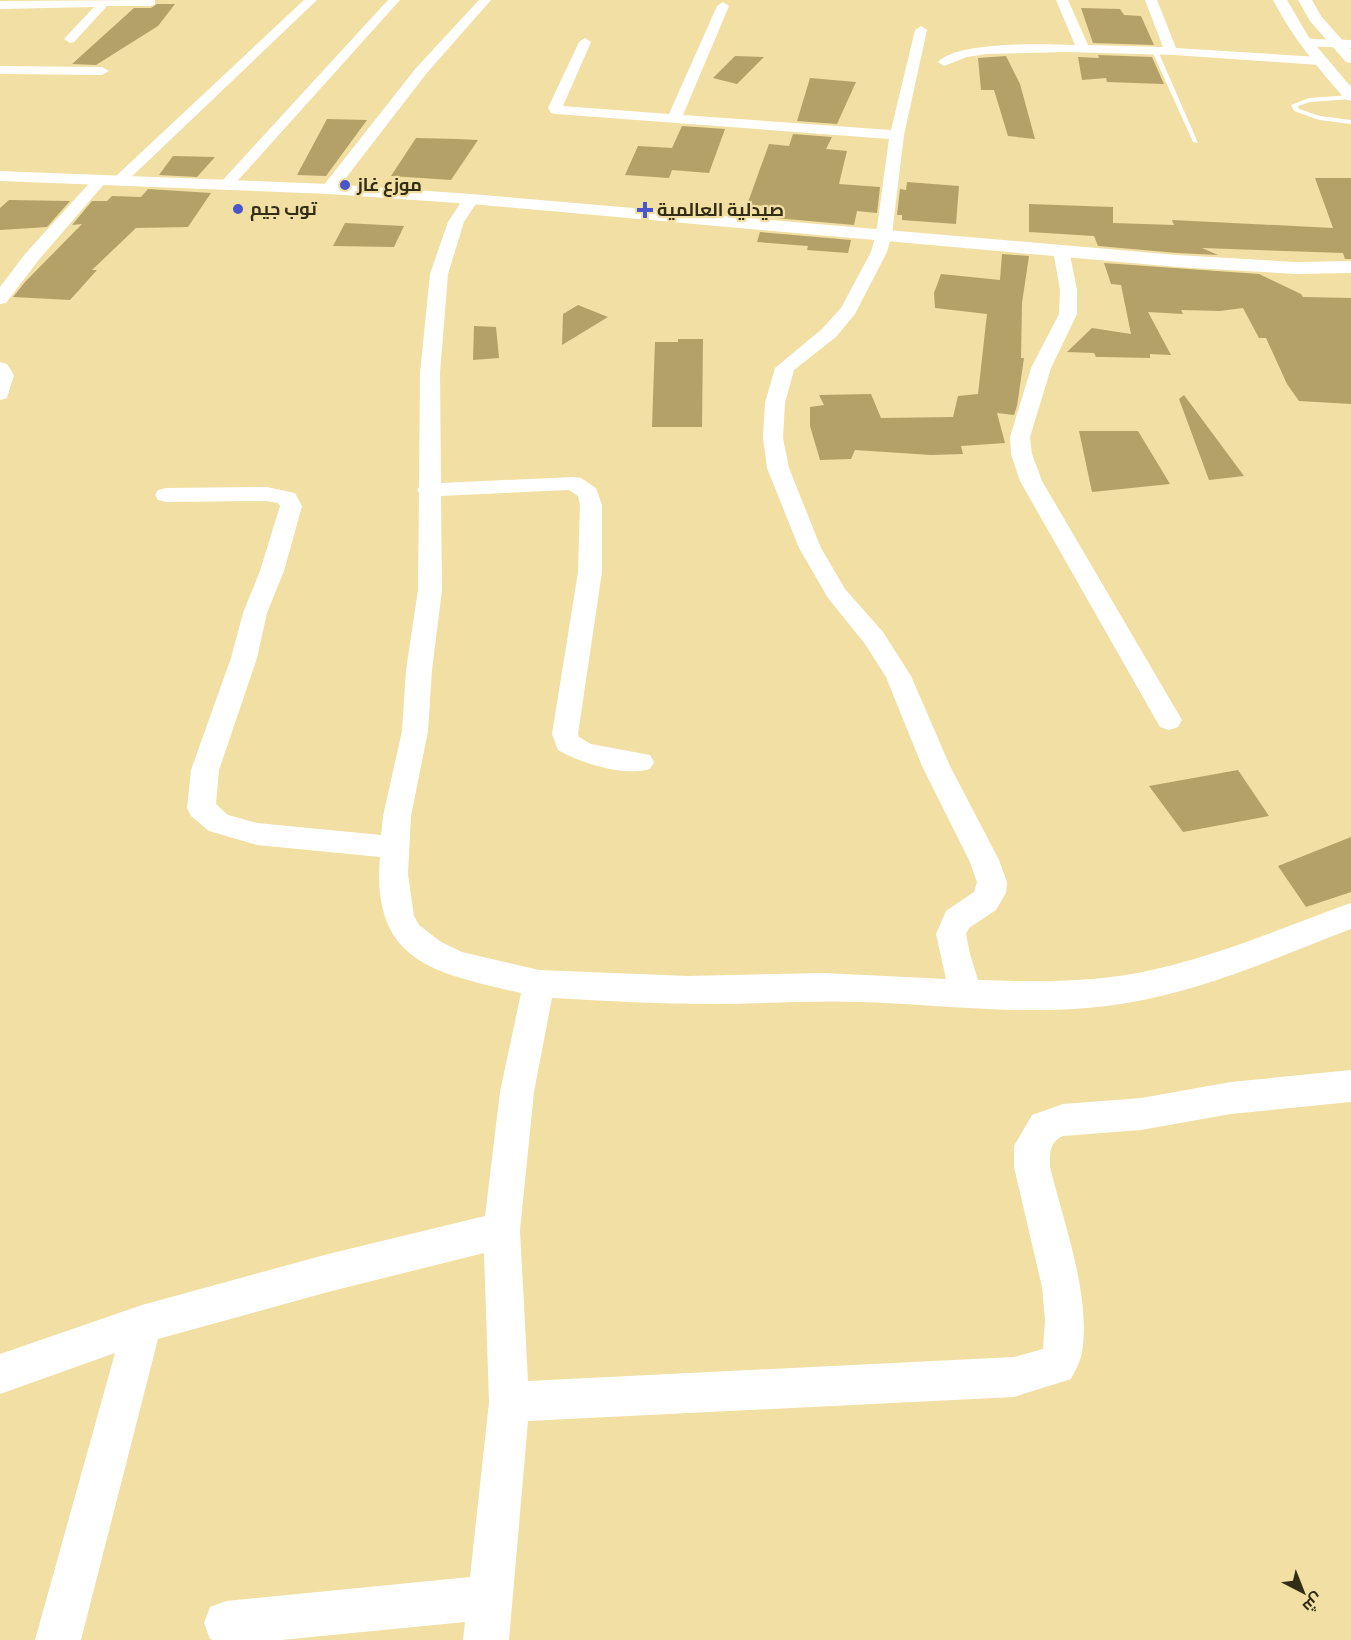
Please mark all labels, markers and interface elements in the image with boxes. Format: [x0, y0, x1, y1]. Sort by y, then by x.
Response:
place label: موزع غاز [356, 173, 422, 198]
marker: موزع غاز [338, 178, 352, 192]
place label: توب جيم [250, 197, 317, 222]
place label: صيدلية العالمية [657, 198, 784, 223]
marker: توب جيم [231, 202, 245, 216]
marker: صيدلية العالمية [638, 203, 652, 217]
north arrow [1273, 1562, 1333, 1622]
text: ش [1297, 1587, 1327, 1617]

